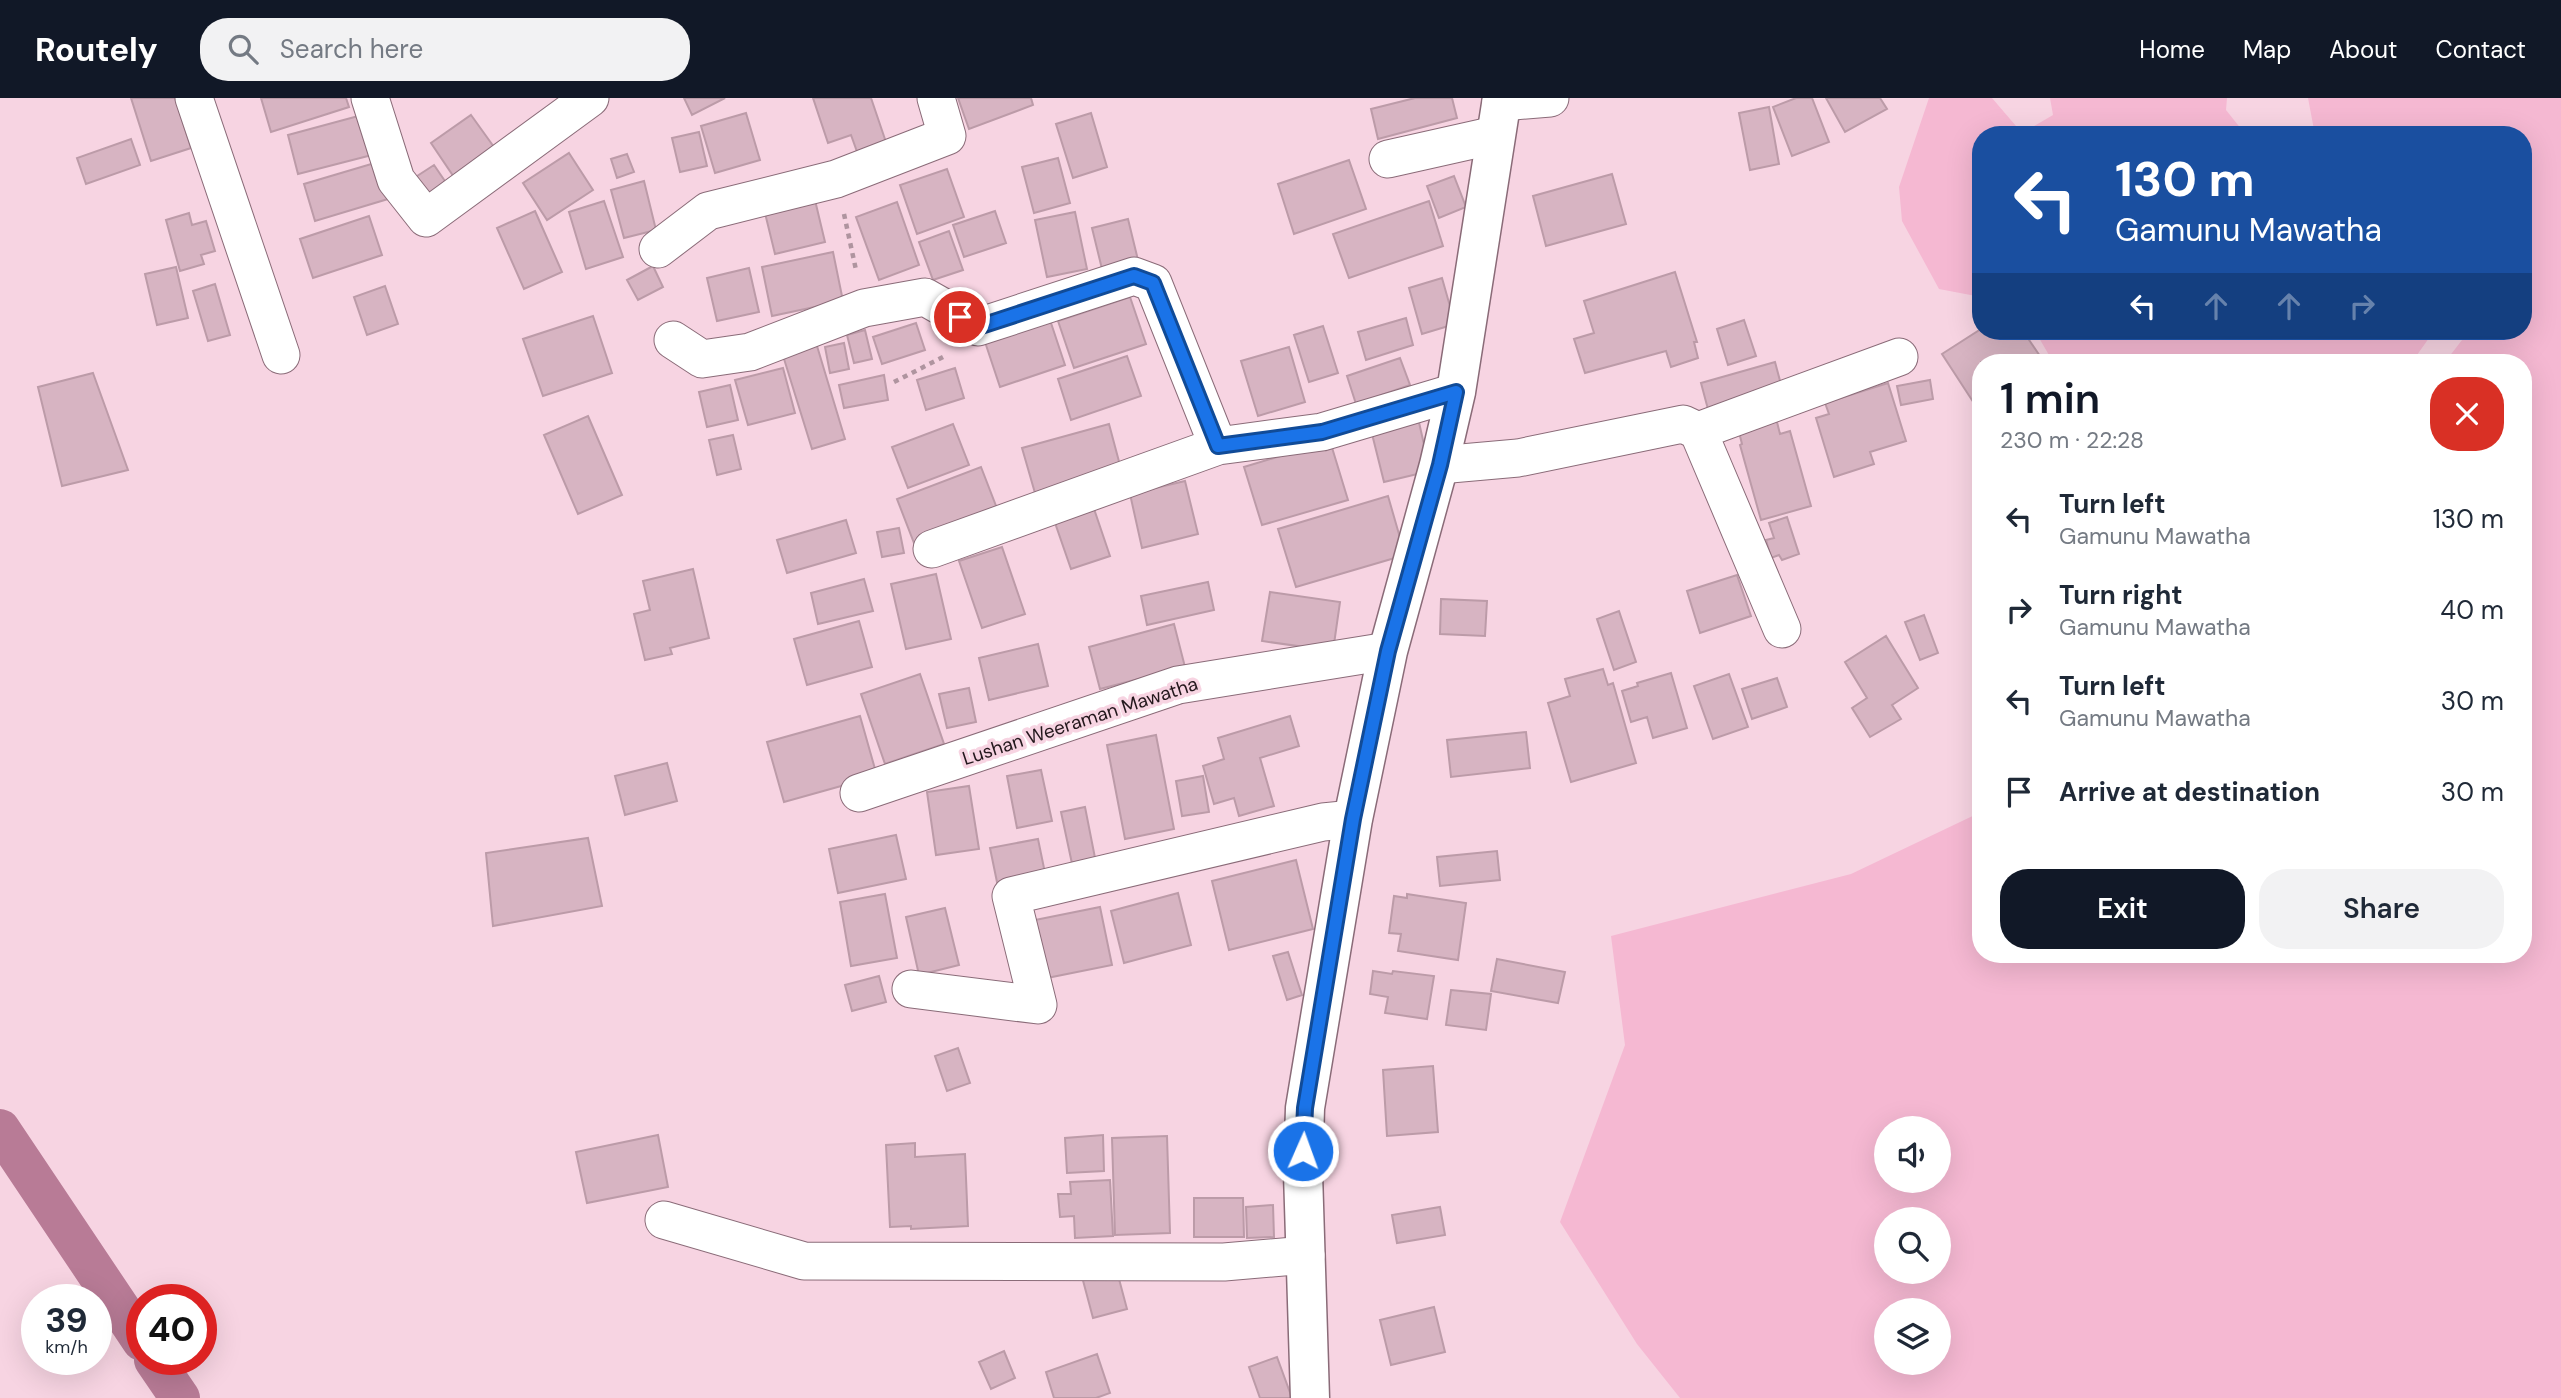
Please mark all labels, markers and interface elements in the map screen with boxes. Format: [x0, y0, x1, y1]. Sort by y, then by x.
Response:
search box [200, 18, 690, 81]
text: Routely [35, 28, 158, 71]
icon: search [224, 30, 262, 68]
text: Search here [280, 32, 423, 66]
text: Home [2139, 34, 2205, 65]
text: Map [2243, 34, 2291, 65]
text: About [2329, 34, 2398, 65]
text: Contact [2436, 34, 2526, 65]
text: 130 m [2115, 147, 2255, 211]
icon: left [2000, 154, 2091, 245]
text: Gamunu Mawatha [2115, 209, 2382, 251]
pin [930, 287, 990, 347]
icon: left [2124, 287, 2162, 325]
icon: ahead [2197, 287, 2235, 325]
icon: ahead [2270, 287, 2308, 325]
icon: right [2343, 287, 2381, 325]
icon: arrive [941, 298, 979, 336]
text: 1 min [2000, 371, 2100, 426]
button: close [2430, 377, 2504, 451]
text: 230 m · 22:28 [2000, 425, 2144, 455]
text: Turn left [2059, 487, 2166, 521]
icon: left [2000, 500, 2038, 538]
text: 130 m [2433, 502, 2504, 536]
text: Gamunu Mawatha [2059, 521, 2251, 551]
text: Turn right [2059, 578, 2183, 612]
icon: right [2000, 591, 2038, 629]
text: 40 m [2440, 593, 2504, 627]
text: Gamunu Mawatha [2059, 612, 2251, 642]
text: Turn left [2059, 669, 2166, 703]
street label: Lushan Weeraman Mawatha [959, 671, 1201, 771]
icon: left [2000, 682, 2038, 720]
text: 30 m [2441, 684, 2504, 718]
text: Gamunu Mawatha [2059, 703, 2251, 733]
icon: arrive [2000, 773, 2038, 811]
text: Arrive at destination [2059, 775, 2320, 809]
text: 30 m [2441, 775, 2504, 809]
button: Exit [2000, 869, 2245, 949]
button: Share [2259, 869, 2504, 949]
position arrow [1266, 1114, 1340, 1188]
map controls [1874, 1116, 1951, 1375]
button: sound [1874, 1116, 1951, 1193]
button: search [1874, 1207, 1951, 1284]
speed limit sign: 40 [126, 1284, 217, 1375]
text: 39 [45, 1297, 88, 1343]
button: layers [1874, 1298, 1951, 1375]
text: km/h [45, 1335, 88, 1359]

